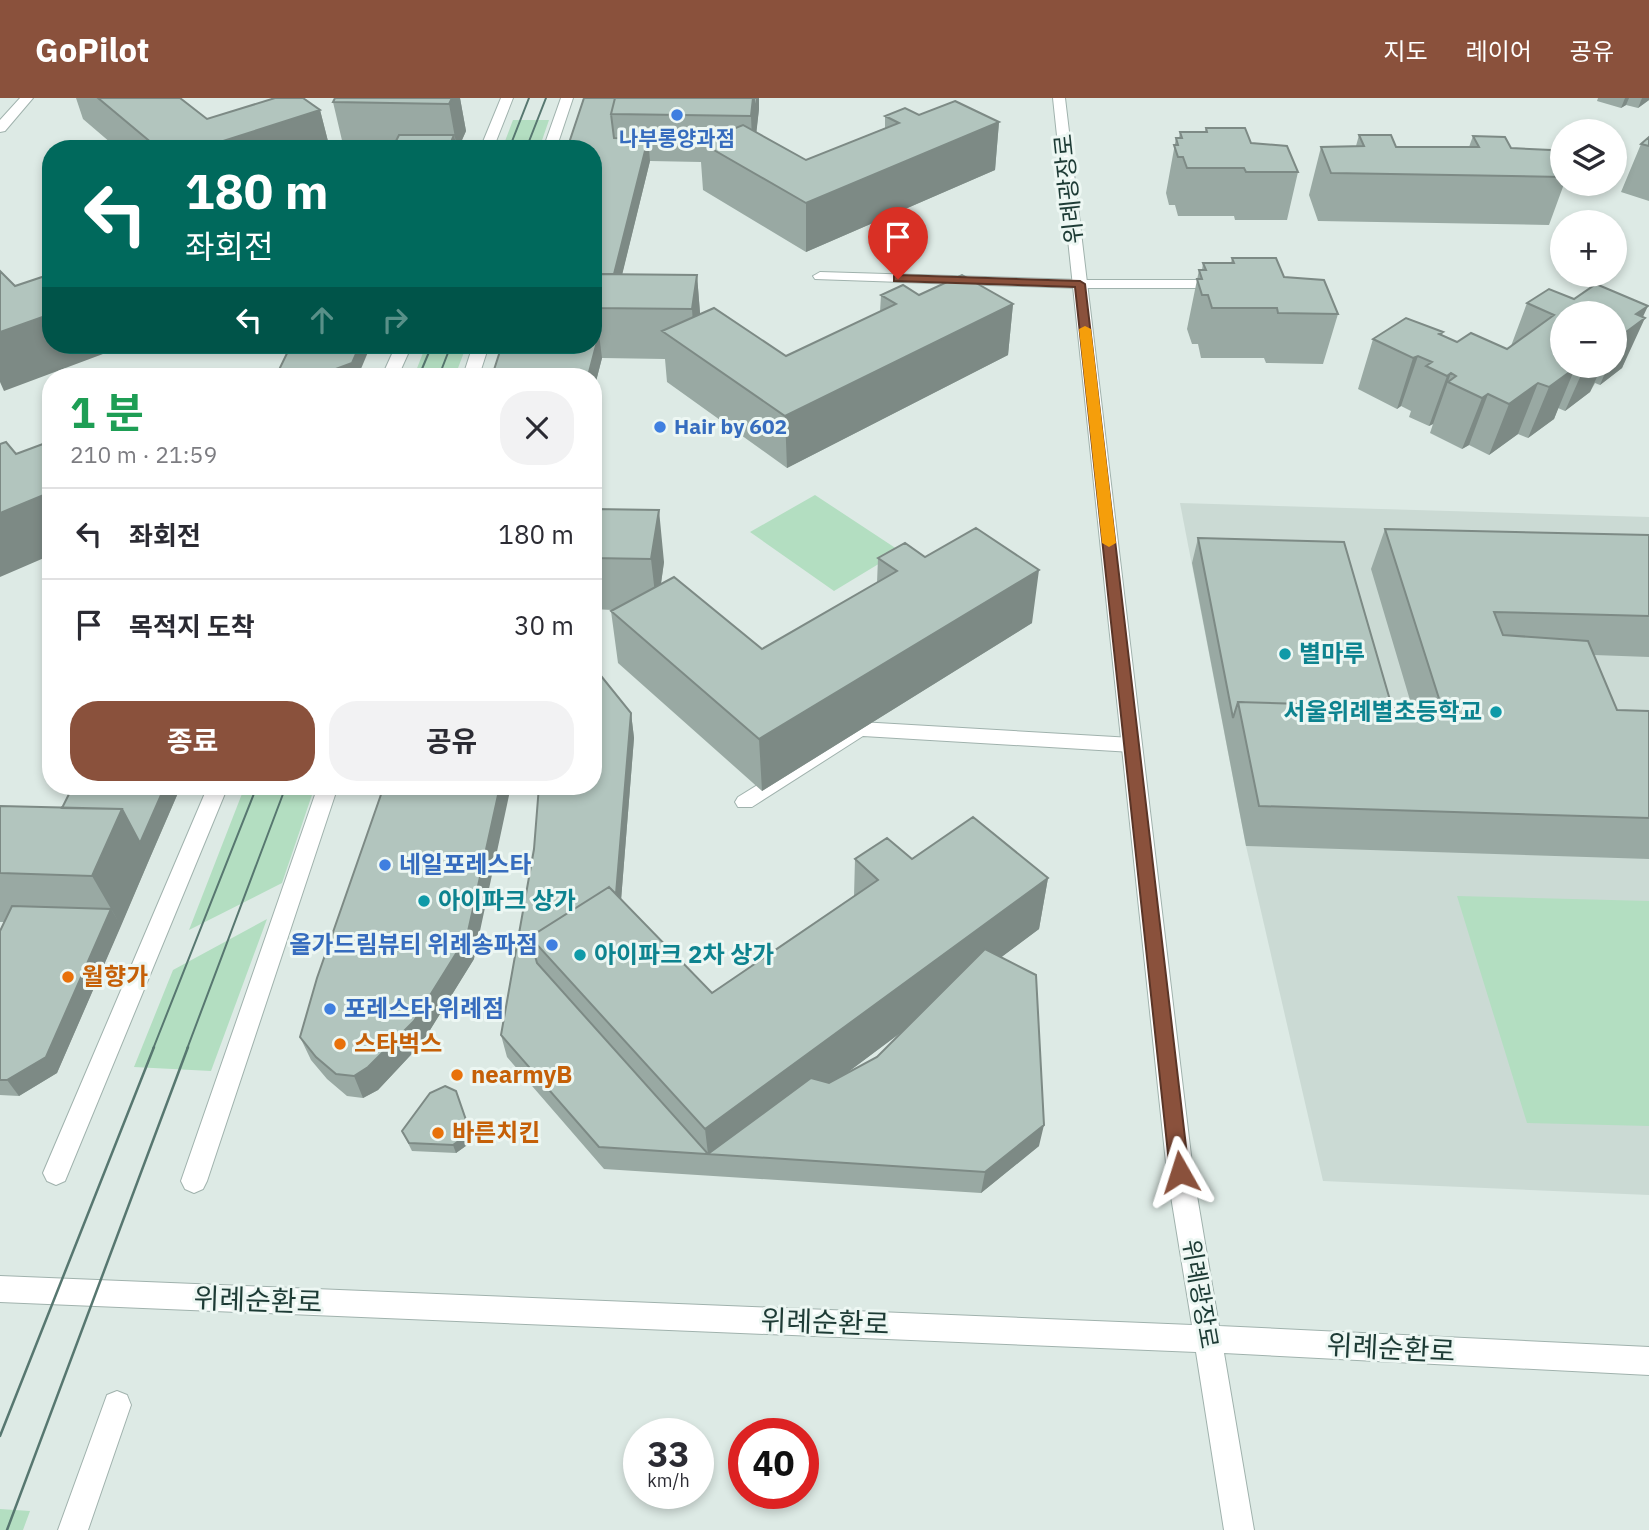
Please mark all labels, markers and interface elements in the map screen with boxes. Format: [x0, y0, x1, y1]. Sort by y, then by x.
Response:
text: GoPilot [35, 28, 149, 71]
text: 지도 [1383, 35, 1428, 67]
text: 레이어 [1466, 35, 1532, 67]
text: 공유 [1570, 35, 1614, 67]
marker: 나부롱양과점 [669, 107, 685, 123]
map controls [1550, 119, 1627, 378]
button: layers [1550, 119, 1627, 196]
place label: 나부롱양과점 [619, 124, 735, 152]
street label: 위례광장로 [1046, 133, 1090, 246]
text: 180 m [185, 159, 329, 222]
icon: left [70, 168, 161, 259]
pin [868, 207, 928, 279]
button: + [1550, 210, 1627, 287]
icon: arrive [879, 218, 917, 256]
text: 좌회전 [185, 225, 273, 267]
icon: left [230, 301, 268, 339]
icon: ahead [303, 301, 341, 339]
icon: right [376, 301, 414, 339]
button: − [1550, 301, 1627, 378]
text: 1 분 [70, 385, 144, 440]
button: close [500, 391, 574, 465]
place label: Hair by 602 [674, 412, 787, 440]
marker: Hair by 602 [652, 419, 668, 435]
text: 210 m · 21:59 [70, 439, 217, 469]
icon: left [70, 515, 108, 553]
text: 180 m [498, 517, 574, 551]
text: 좌회전 [129, 518, 201, 552]
icon: arrive [70, 606, 108, 644]
text: 30 m [514, 608, 574, 642]
text: 목적지 도착 [129, 609, 255, 643]
place label: 별마루 [1299, 637, 1365, 669]
marker: 별마루 [1277, 646, 1293, 662]
place label: 서울위례별초등학교 [1283, 695, 1482, 727]
button: 종료 [70, 701, 315, 781]
button: 공유 [329, 701, 574, 781]
marker: 서울위례별초등학교 [1488, 704, 1504, 720]
place label: 네일포레스타 [399, 848, 531, 880]
marker: 네일포레스타 [377, 857, 393, 873]
place label: 아이파크 상가 [438, 884, 576, 916]
marker: 아이파크 상가 [416, 893, 432, 909]
place label: 올가드림뷰티 위례송파점 [289, 928, 538, 960]
marker: 올가드림뷰티 위례송파점 [544, 937, 560, 953]
place label: 아이파크 2차 상가 [594, 938, 774, 970]
marker: 아이파크 2차 상가 [572, 947, 588, 963]
place label: 월향가 [82, 960, 148, 992]
marker: 월향가 [60, 969, 76, 985]
place label: 포레스타 위례점 [344, 992, 504, 1024]
marker: 포레스타 위례점 [322, 1001, 338, 1017]
place label: 스타벅스 [354, 1027, 442, 1059]
marker: 스타벅스 [332, 1036, 348, 1052]
place label: nearmyB [471, 1058, 572, 1090]
marker: nearmyB [449, 1067, 465, 1083]
place label: 바른치킨 [452, 1116, 540, 1148]
marker: 바른치킨 [430, 1125, 446, 1141]
position arrow [1143, 1135, 1217, 1209]
street label: 위례광장로 [1176, 1237, 1226, 1351]
street label: 위례순환로 [193, 1279, 323, 1320]
street label: 위례순환로 [760, 1301, 890, 1342]
street label: 위례순환로 [1326, 1326, 1456, 1369]
speed limit sign: 40 [728, 1418, 819, 1509]
text: 33 [647, 1431, 690, 1477]
text: km/h [647, 1469, 690, 1492]

